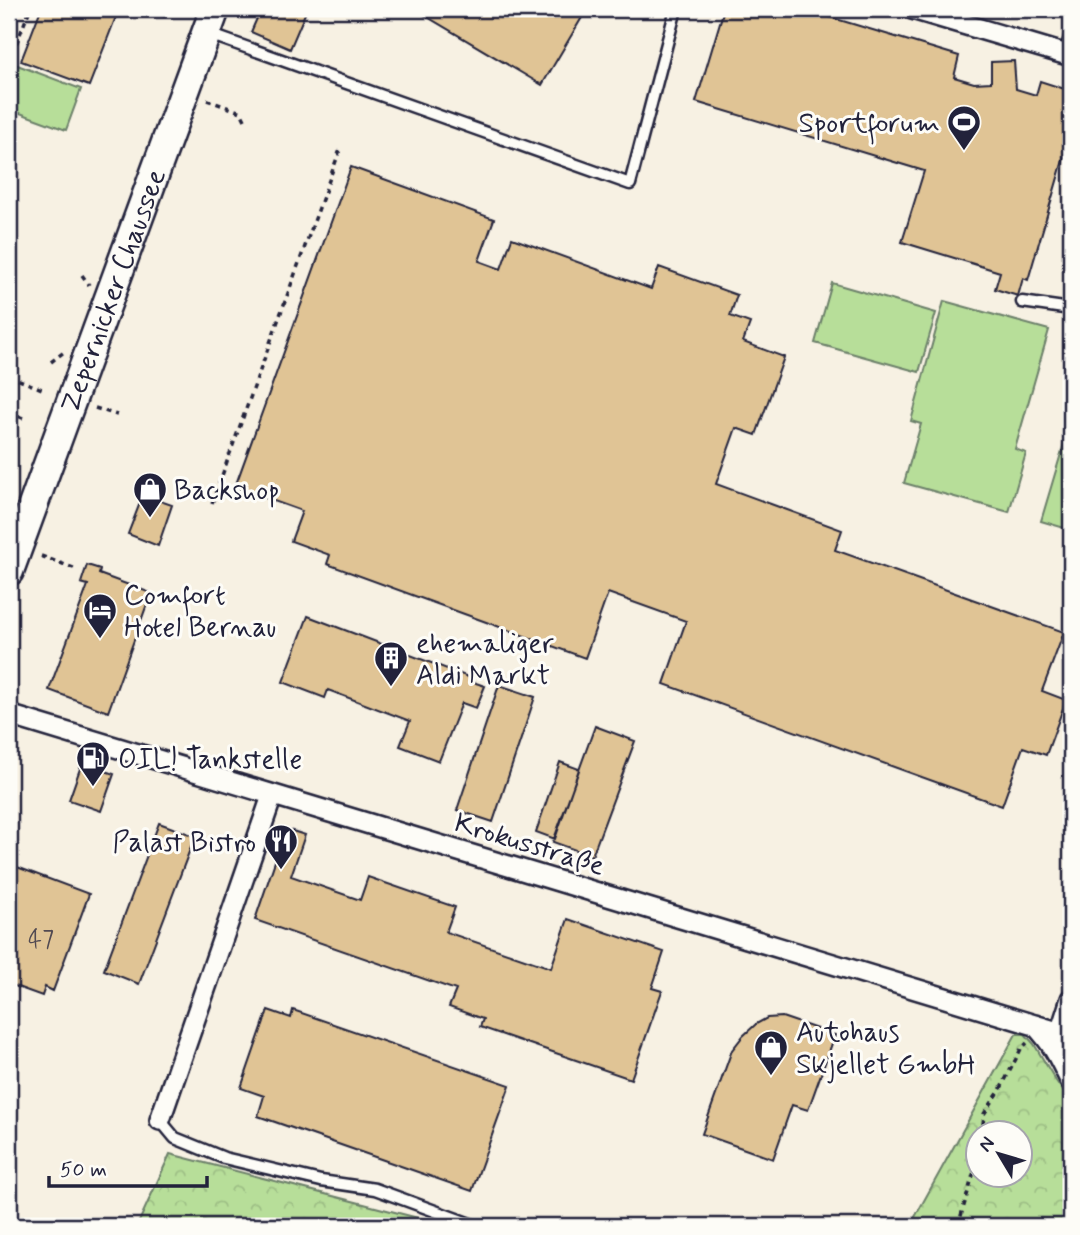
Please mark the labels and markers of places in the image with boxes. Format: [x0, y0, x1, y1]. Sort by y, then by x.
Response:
sports icon: Sportforum [945, 103, 983, 152]
place label: Sportforum [799, 106, 940, 145]
shop icon: Backshop [131, 470, 169, 519]
place label: Backshop [174, 473, 280, 510]
place label: Comfort Hotel Bernau [124, 578, 276, 647]
hotel icon: Comfort Hotel Bernau [81, 591, 119, 640]
place label: ehemaliger Aldi Markt [416, 626, 554, 695]
building icon: ehemaliger Aldi Markt [372, 639, 410, 688]
fuel station icon: OIL! Tankstelle [74, 739, 112, 788]
place label: OIL! Tankstelle [118, 742, 302, 779]
restaurant icon: Palast Bistro [262, 822, 300, 871]
place label: Palast Bistro [113, 825, 256, 862]
place label: Autohaus Skjellet GmbH [796, 1015, 976, 1084]
shop icon: Autohaus Skjellet GmbH [752, 1028, 790, 1077]

